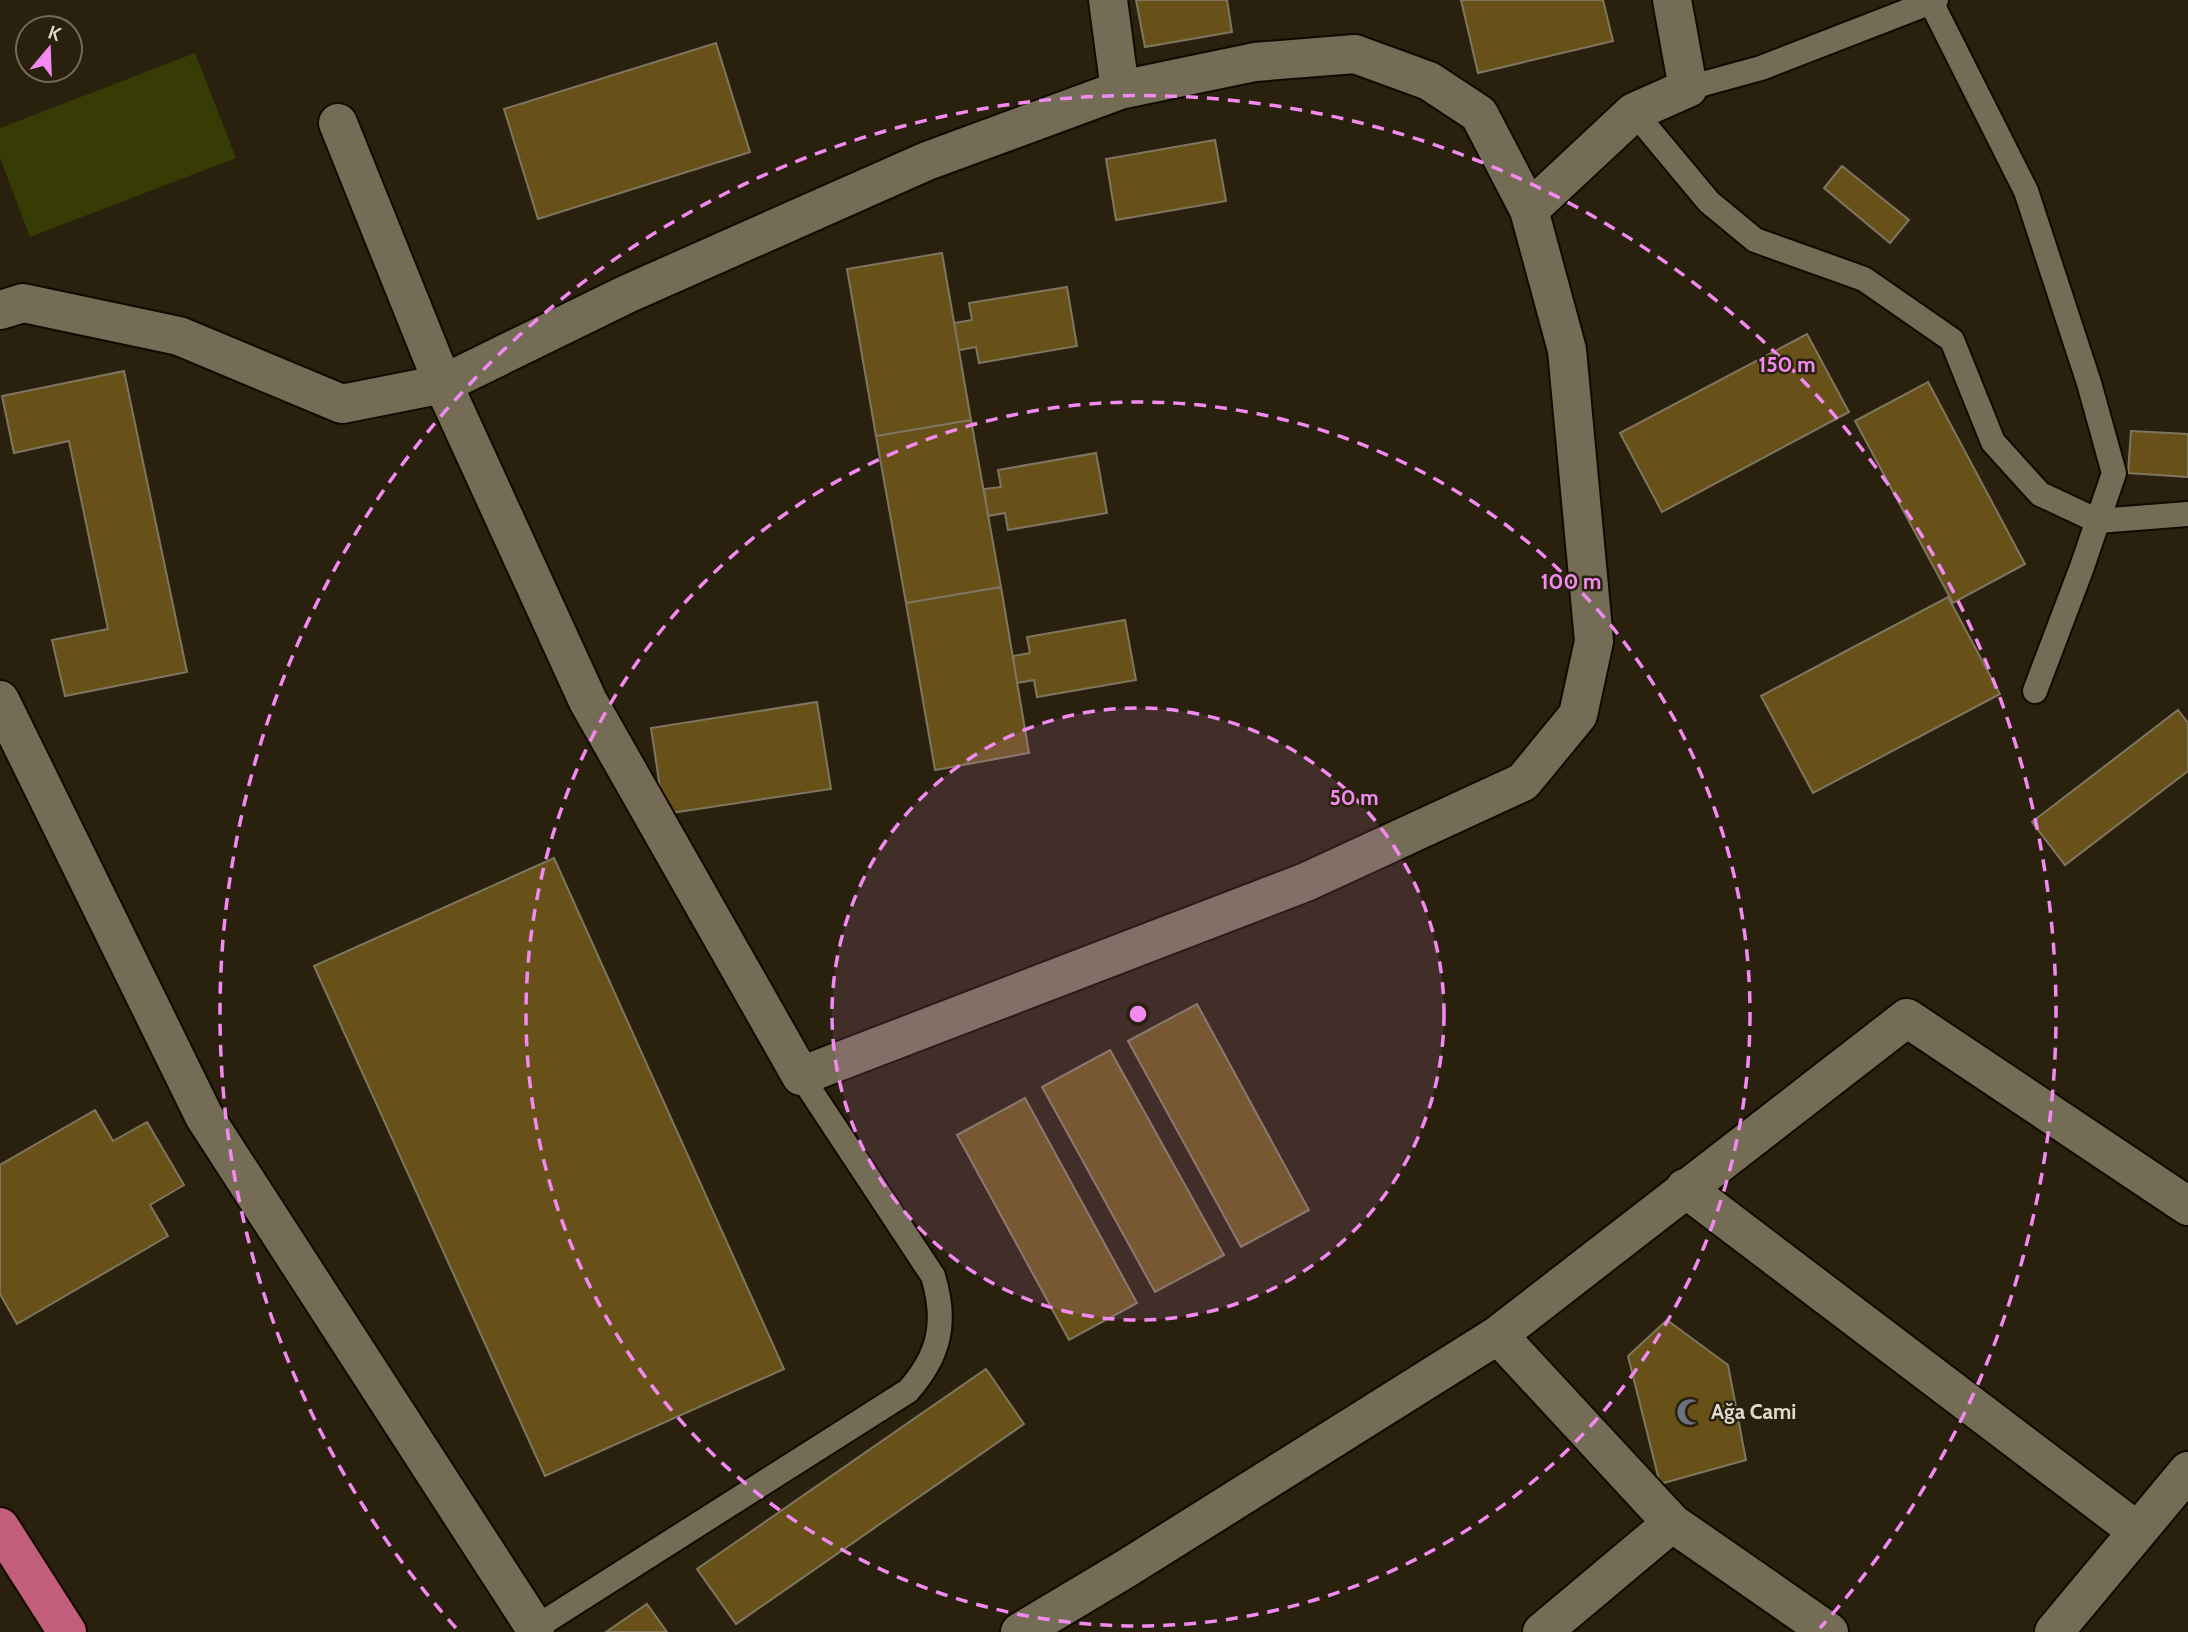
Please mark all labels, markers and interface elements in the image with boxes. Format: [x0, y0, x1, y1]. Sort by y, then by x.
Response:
north arrow [14, 14, 84, 84]
text: K [45, 21, 64, 46]
text: 150 m [1759, 352, 1815, 377]
text: 100 m [1541, 569, 1601, 594]
text: 50 m [1329, 785, 1379, 810]
centre of rings [1126, 1002, 1150, 1026]
mosque icon: Ağa Cami [1675, 1397, 1705, 1427]
place label: Ağa Cami [1711, 1399, 1796, 1424]

